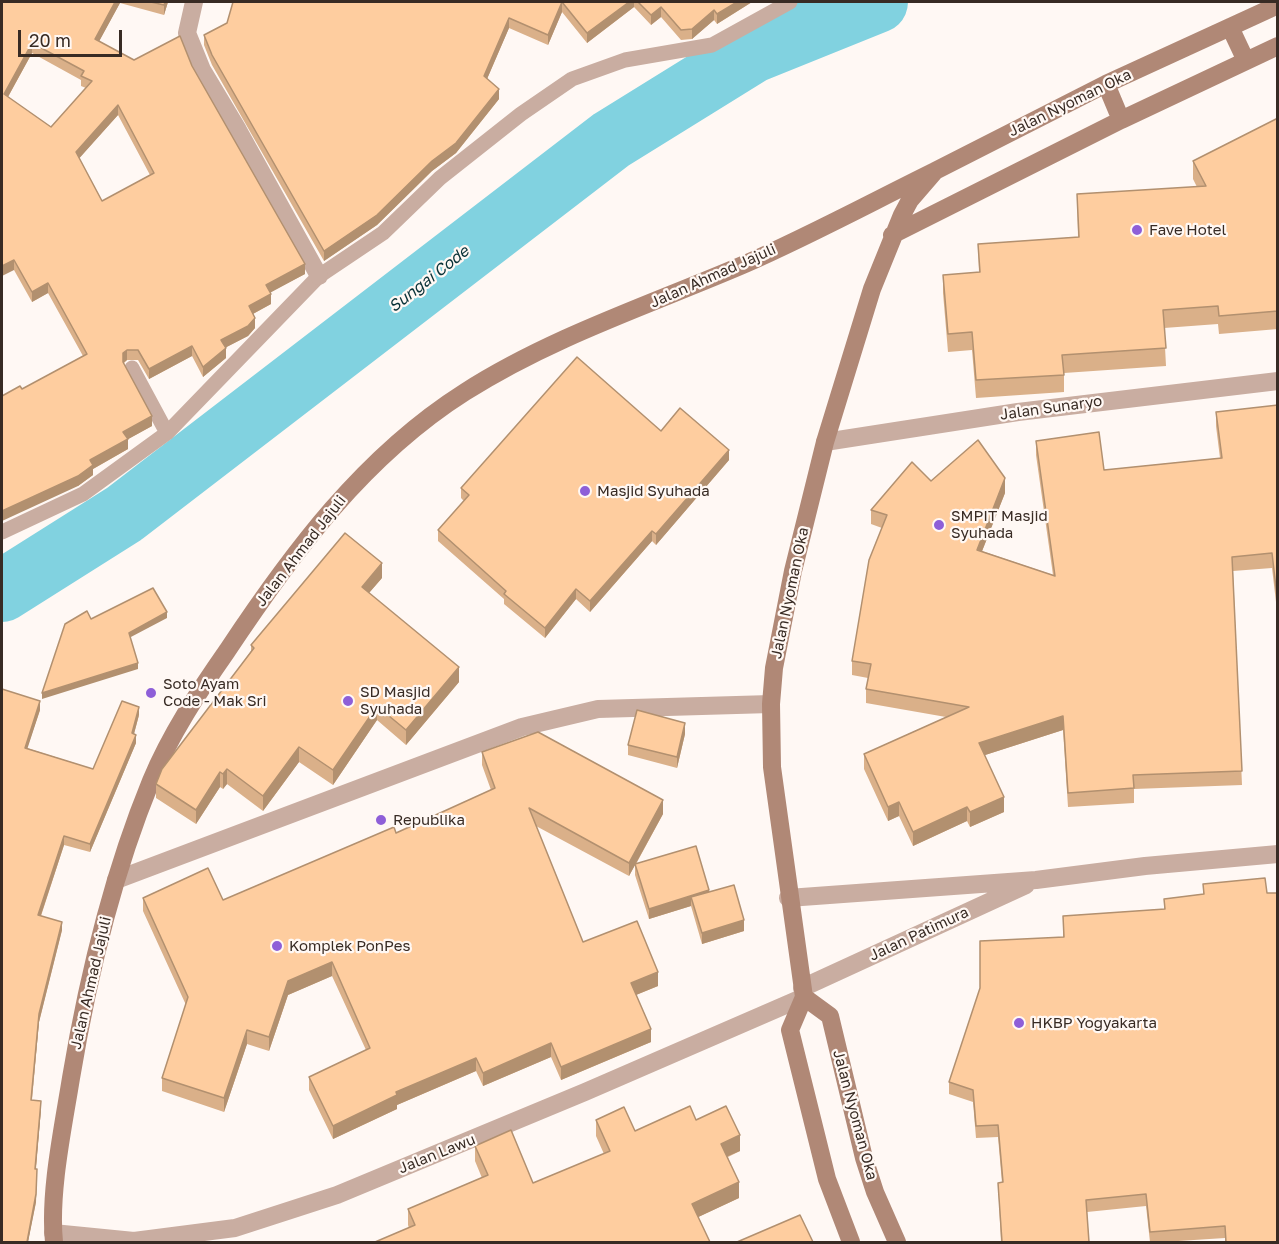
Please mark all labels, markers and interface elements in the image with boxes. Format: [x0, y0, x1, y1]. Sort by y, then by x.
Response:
scale bar [21, 18, 124, 56]
text: 20 m [29, 29, 71, 51]
street label: Jalan Nyoman Oka [1006, 66, 1134, 140]
place label: Fave Hotel [1149, 221, 1226, 239]
marker: Fave Hotel [1130, 223, 1144, 237]
street label: Jalan Ahmad Jajuli [647, 240, 779, 312]
water label: Sungai Code [385, 242, 473, 316]
street label: Jalan Sunaryo [999, 392, 1103, 424]
place label: Masjid Syuhada [597, 482, 710, 500]
marker: Masjid Syuhada [578, 484, 592, 498]
street label: Jalan Ahmad Jajuli [252, 492, 350, 610]
place label: SMPIT Masjid Syuhada [951, 507, 1048, 542]
marker: SMPIT Masjid Syuhada [932, 518, 946, 532]
street label: Jalan Nyoman Oka [767, 526, 813, 660]
place label: Soto Ayam Code - Mak Sri [163, 675, 266, 710]
place label: SD Masjid Syuhada [360, 683, 430, 718]
marker: Soto Ayam Code - Mak Sri [144, 686, 158, 700]
marker: SD Masjid Syuhada [341, 694, 355, 708]
place label: Republika [393, 811, 465, 829]
marker: Republika [374, 813, 388, 827]
street label: Jalan Patimura [866, 903, 972, 965]
street label: Jalan Ahmad Jajuli [67, 915, 115, 1051]
place label: Komplek PonPes [289, 937, 410, 955]
marker: Komplek PonPes [270, 939, 284, 953]
place label: HKBP Yogyakarta [1031, 1014, 1157, 1032]
marker: HKBP Yogyakarta [1012, 1016, 1026, 1030]
street label: Jalan Nyoman Oka [829, 1048, 881, 1182]
street label: Jalan Lawu [396, 1130, 478, 1178]

